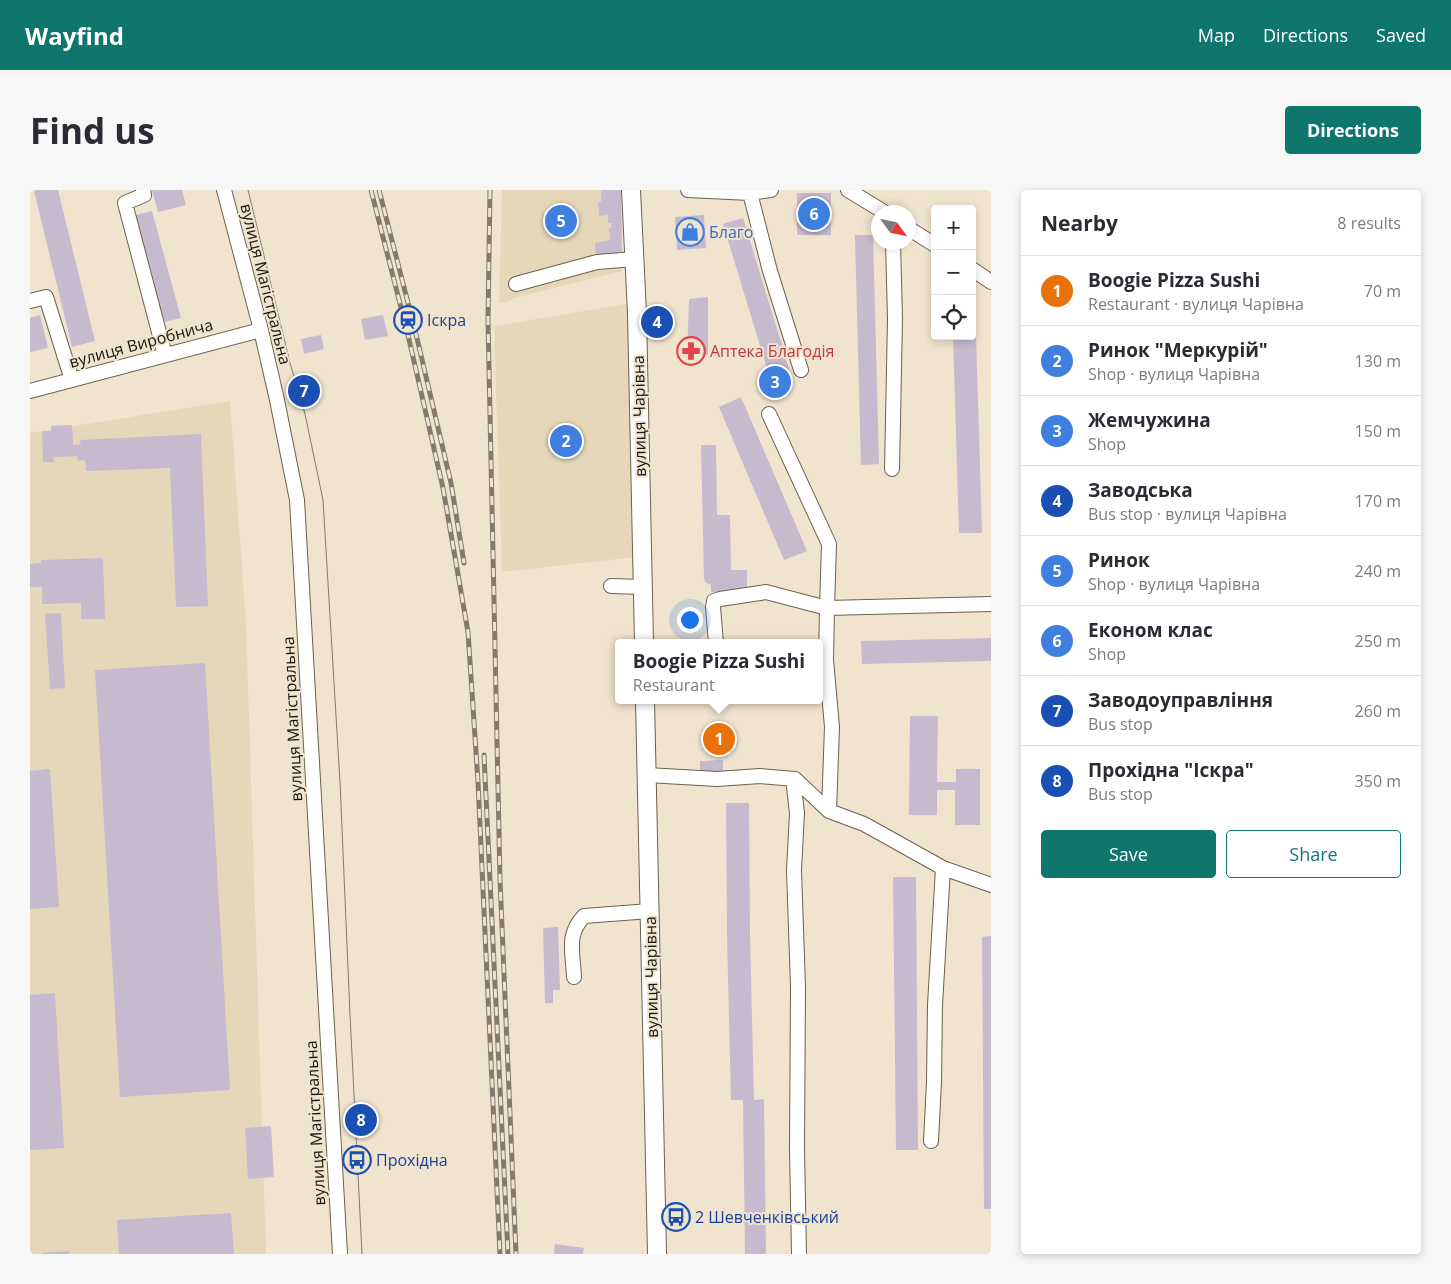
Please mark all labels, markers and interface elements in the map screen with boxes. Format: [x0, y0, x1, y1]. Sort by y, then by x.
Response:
text: Wayfind [25, 19, 124, 52]
text: Map [1198, 23, 1235, 47]
text: Directions [1263, 23, 1348, 47]
text: Saved [1376, 23, 1426, 47]
button: Directions [1285, 106, 1421, 154]
text: Find us [30, 107, 155, 154]
pin: 6 [798, 195, 830, 233]
street label: вулиця Магістральна [235, 201, 297, 367]
pin: 5 [545, 202, 577, 240]
north arrow [871, 205, 916, 250]
map controls [931, 205, 976, 340]
button: + [931, 205, 976, 250]
text: Nearby [1041, 209, 1118, 237]
text: 8 results [1337, 212, 1401, 234]
shop icon: Благо [675, 217, 705, 247]
place label: Благо [709, 221, 753, 243]
button: − [931, 250, 976, 295]
text: Boogie Pizza Sushi [1088, 267, 1260, 293]
text: 1 [1052, 280, 1062, 302]
text: 70 m [1364, 280, 1401, 302]
text: Restaurant · вулиця Чарівна [1088, 293, 1304, 315]
button: locate [931, 295, 976, 340]
pin: 4 [641, 303, 673, 341]
station icon: Іскра [393, 305, 423, 335]
place label: Іскра [427, 309, 466, 331]
street label: вулиця Виробнича [67, 313, 215, 373]
pharmacy icon: Аптека Благодія [676, 336, 706, 366]
text: Ринок "Меркурій" [1088, 337, 1268, 363]
place label: Аптека Благодія [710, 340, 834, 362]
text: 2 [1052, 350, 1062, 372]
text: 130 m [1355, 350, 1401, 372]
street label: вулиця Чарівна [627, 355, 651, 477]
pin: 3 [759, 363, 791, 401]
text: Shop · вулиця Чарівна [1088, 363, 1260, 385]
pin: 7 [288, 372, 320, 410]
text: Жемчужина [1088, 407, 1211, 433]
text: 3 [1052, 420, 1062, 442]
text: 150 m [1355, 420, 1401, 442]
pin: 2 [550, 422, 582, 460]
text: Shop [1088, 433, 1126, 455]
text: Заводська [1088, 477, 1193, 503]
text: 4 [1052, 490, 1062, 512]
text: 170 m [1355, 490, 1401, 512]
text: Bus stop · вулиця Чарівна [1088, 503, 1287, 525]
text: Ринок [1088, 547, 1150, 573]
text: 5 [1052, 560, 1062, 582]
text: 240 m [1355, 560, 1401, 582]
text: Shop · вулиця Чарівна [1088, 573, 1260, 595]
your location [677, 607, 703, 633]
text: Економ клас [1088, 617, 1213, 643]
text: 6 [1052, 630, 1062, 652]
text: 250 m [1355, 630, 1401, 652]
street label: вулиця Магістральна [277, 636, 307, 802]
popup [615, 639, 823, 704]
text: Shop [1088, 643, 1126, 665]
text: Boogie Pizza Sushi [633, 648, 805, 674]
text: Restaurant [633, 674, 715, 696]
text: Заводоуправління [1088, 687, 1273, 713]
text: 7 [1052, 700, 1062, 722]
text: 260 m [1355, 700, 1401, 722]
text: Bus stop [1088, 713, 1153, 735]
pin: 1 [703, 720, 735, 758]
text: Прохідна "Іскра" [1088, 757, 1254, 783]
text: 8 [1052, 770, 1062, 792]
text: 350 m [1355, 770, 1401, 792]
text: Bus stop [1088, 783, 1153, 805]
button: Save [1041, 830, 1216, 878]
button: Share [1226, 830, 1401, 878]
street label: вулиця Чарівна [639, 916, 663, 1038]
street label: вулиця Магістральна [300, 1040, 330, 1206]
pin: 8 [345, 1101, 377, 1139]
bus stop icon: Прохідна [342, 1145, 372, 1175]
place label: Прохідна [376, 1149, 448, 1171]
bus stop icon: 2 Шевченківський [661, 1202, 691, 1232]
place label: 2 Шевченківський [695, 1206, 839, 1228]

